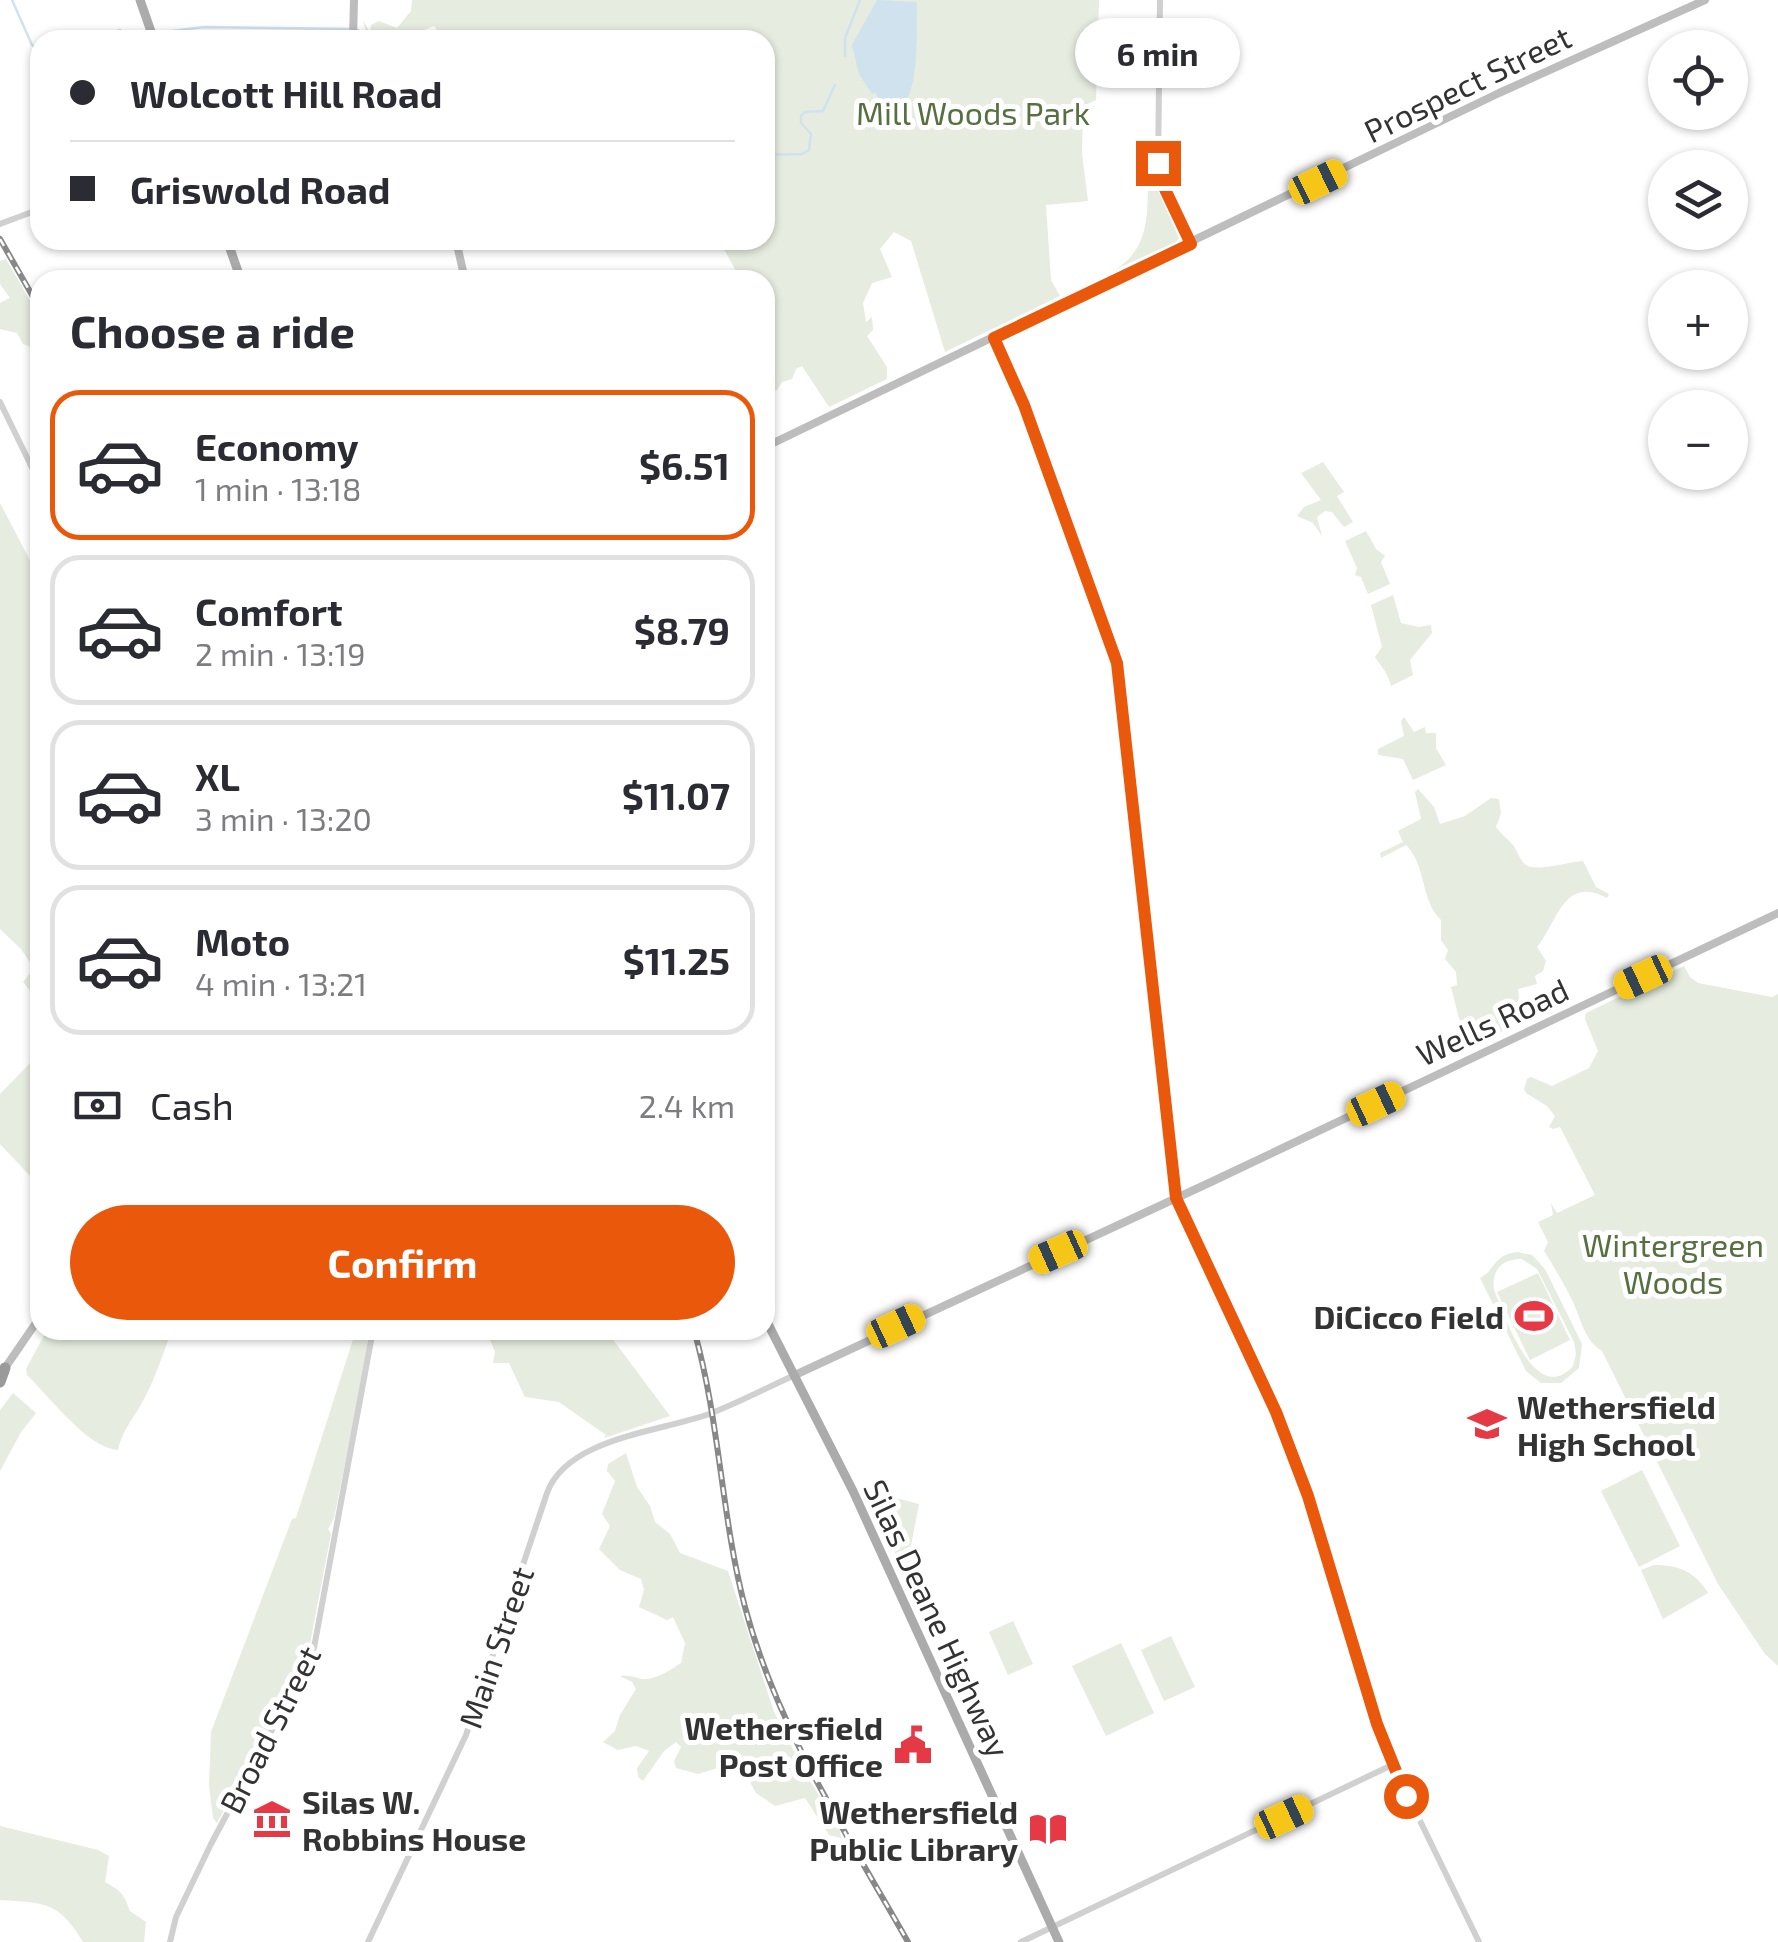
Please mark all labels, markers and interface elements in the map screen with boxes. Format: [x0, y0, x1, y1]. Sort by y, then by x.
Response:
street label: Prospect Street [1357, 17, 1577, 149]
callout: 6 min [1076, 18, 1240, 88]
map controls [1648, 30, 1748, 490]
button: locate [1648, 30, 1748, 130]
text: 6 min [1116, 34, 1199, 72]
text: Wolcott Hill Road [130, 70, 442, 116]
park label: Mill Woods Park [856, 93, 1090, 131]
route end [1136, 141, 1181, 186]
button: layers [1648, 150, 1748, 250]
car [1284, 155, 1352, 209]
text: Griswold Road [130, 166, 391, 212]
button: + [1648, 270, 1748, 370]
text: Choose a ride [70, 303, 355, 357]
button: − [1648, 390, 1748, 490]
icon: car [75, 420, 165, 510]
text: Economy [195, 423, 359, 469]
text: $6.51 [639, 442, 730, 488]
text: 1 min · 13:18 [195, 469, 362, 507]
icon: car [75, 585, 165, 675]
text: Comfort [195, 588, 343, 634]
text: $8.79 [634, 607, 730, 653]
text: 2 min · 13:19 [195, 634, 366, 672]
icon: car [75, 750, 165, 840]
text: XL [195, 753, 240, 799]
text: $11.07 [622, 772, 730, 818]
text: 3 min · 13:20 [195, 799, 372, 837]
icon: car [75, 915, 165, 1005]
text: Moto [195, 918, 290, 964]
text: $11.25 [623, 937, 730, 983]
car [1609, 951, 1677, 1003]
text: 4 min · 13:21 [195, 964, 367, 1002]
street label: Wells Road [1410, 969, 1574, 1073]
icon: cash [70, 1078, 125, 1133]
car [1342, 1078, 1410, 1130]
text: Cash [150, 1082, 234, 1128]
text: 2.4 km [639, 1086, 735, 1124]
button: Confirm [70, 1205, 735, 1320]
park label: Wintergreen Woods [1582, 1225, 1764, 1300]
car [1024, 1226, 1092, 1278]
sports icon: DiCicco Field [1513, 1295, 1555, 1337]
place label: DiCicco Field [1313, 1297, 1504, 1335]
car [862, 1300, 930, 1352]
place label: Wethersfield High School [1517, 1387, 1716, 1462]
school or university icon: Wethersfield High School [1466, 1403, 1508, 1445]
street label: Silas Deane Highway [857, 1473, 1019, 1763]
street label: Main Street [450, 1561, 540, 1733]
street label: Broad Street [211, 1639, 327, 1819]
place label: Wethersfield Post Office [684, 1708, 883, 1783]
public building icon: Wethersfield Post Office [892, 1724, 934, 1766]
route start [1384, 1774, 1429, 1819]
place label: Silas W. Robbins House [302, 1782, 526, 1857]
car [1250, 1791, 1318, 1843]
place label: Wethersfield Public Library [809, 1792, 1018, 1868]
museum icon: Silas W. Robbins House [251, 1798, 293, 1840]
library icon: Wethersfield Public Library [1027, 1808, 1069, 1850]

